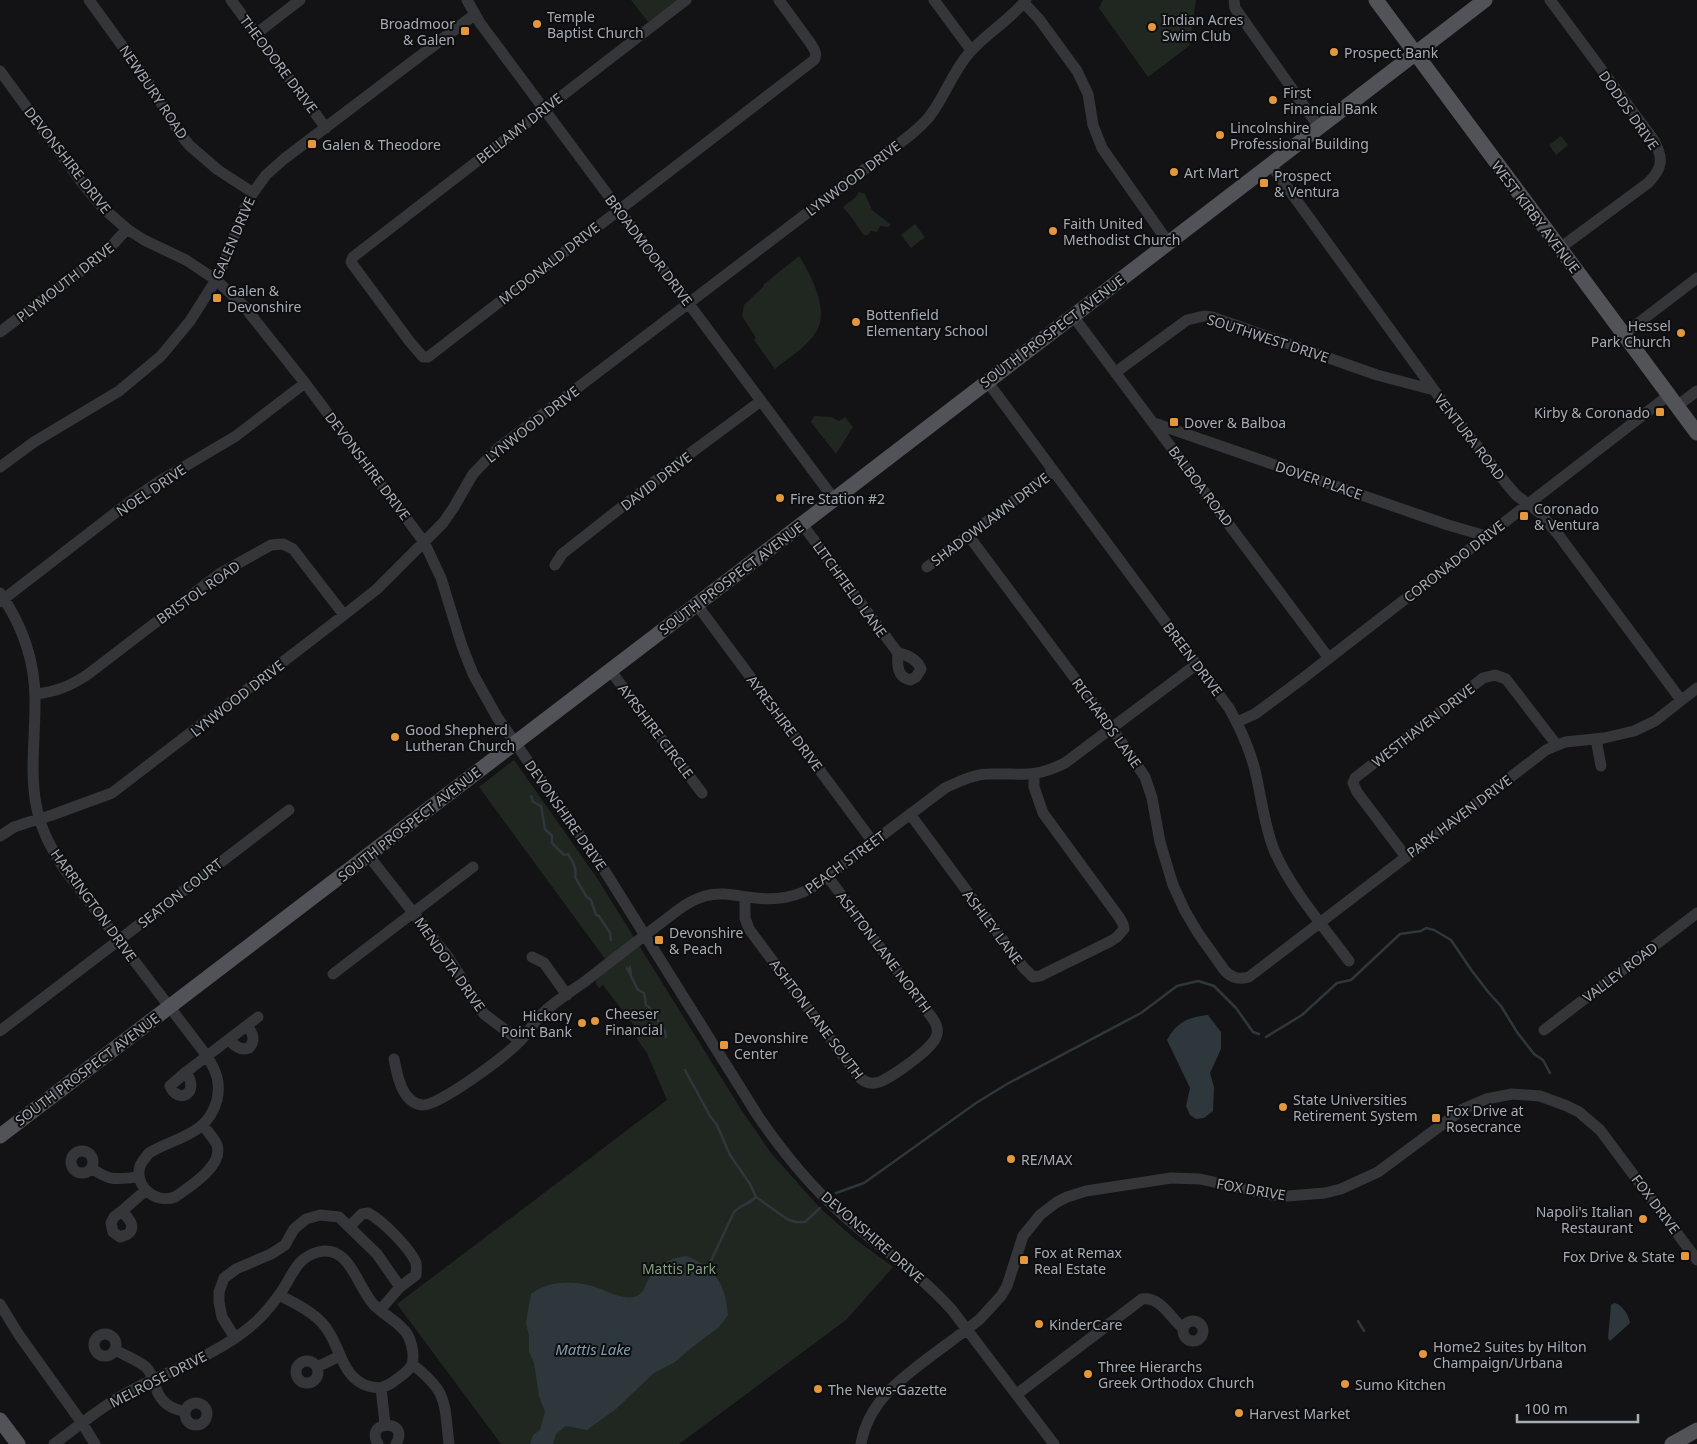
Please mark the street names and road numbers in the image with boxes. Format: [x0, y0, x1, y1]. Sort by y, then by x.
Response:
street label: THEODORE DRIVE [236, 11, 322, 117]
street label: NEWBURY ROAD [115, 41, 193, 143]
street label: DODDS DRIVE [1595, 67, 1663, 153]
street label: BELLAMY DRIVE [472, 88, 566, 168]
street label: DEVONSHIRE DRIVE [20, 103, 116, 217]
street label: LYNWOOD DRIVE [802, 136, 904, 220]
street label: WEST KIRBY AVENUE [1488, 157, 1584, 277]
street label: BROADMOOR DRIVE [601, 191, 697, 309]
street label: GALEN DRIVE [207, 194, 259, 282]
street label: MCDONALD DRIVE [495, 218, 603, 308]
street label: PLYMOUTH DRIVE [12, 238, 118, 326]
street label: SOUTH PROSPECT AVENUE [976, 270, 1128, 392]
street label: SOUTHWEST DRIVE [1205, 309, 1331, 367]
street label: LYNWOOD DRIVE [481, 381, 583, 467]
street label: VENTURA ROAD [1430, 390, 1510, 484]
street label: DEVONSHIRE DRIVE [321, 408, 415, 524]
street label: BALBOA ROAD [1164, 442, 1238, 530]
street label: DAVID DRIVE [617, 447, 695, 515]
street label: DOVER PLACE [1273, 456, 1365, 504]
street label: NOEL DRIVE [112, 460, 190, 520]
street label: SHADOWLAWN DRIVE [927, 468, 1053, 570]
street label: CORONADO DRIVE [1400, 516, 1508, 606]
street label: SOUTH PROSPECT AVENUE [655, 517, 807, 639]
street label: LITCHFIELD LANE [809, 537, 891, 641]
street label: BRISTOL ROAD [152, 556, 244, 628]
street label: BREEN DRIVE [1159, 618, 1227, 700]
street label: LYNWOOD DRIVE [186, 655, 288, 741]
street label: AYRESHIRE DRIVE [743, 671, 827, 775]
street label: RICHARDS LANE [1068, 674, 1146, 772]
street label: WESTHAVEN DRIVE [1368, 679, 1478, 771]
street label: AYRSHIRE CIRCLE [614, 680, 698, 782]
street label: DEVONSHIRE DRIVE [521, 756, 611, 874]
street label: SOUTH PROSPECT AVENUE [334, 762, 484, 886]
street label: PARK HAVEN DRIVE [1403, 770, 1515, 862]
street label: PEACH STREET [801, 826, 889, 898]
street label: HARRINGTON DRIVE [47, 845, 141, 965]
street label: SEATON COURT [134, 854, 226, 932]
street label: ASHLEY LANE [959, 886, 1027, 968]
street label: ASHTON LANE NORTH [832, 888, 936, 1016]
street label: MENDOTA DRIVE [410, 913, 490, 1015]
street label: VALLEY ROAD [1579, 938, 1661, 1006]
street label: ASHTON LANE SOUTH [766, 955, 868, 1083]
street label: SOUTH PROSPECT AVENUE [11, 1008, 163, 1130]
street label: FOX DRIVE [1627, 1170, 1685, 1238]
street label: FOX DRIVE [1215, 1174, 1287, 1204]
street label: DEVONSHIRE DRIVE [817, 1187, 929, 1287]
street label: MELROSE DRIVE [106, 1346, 210, 1412]

